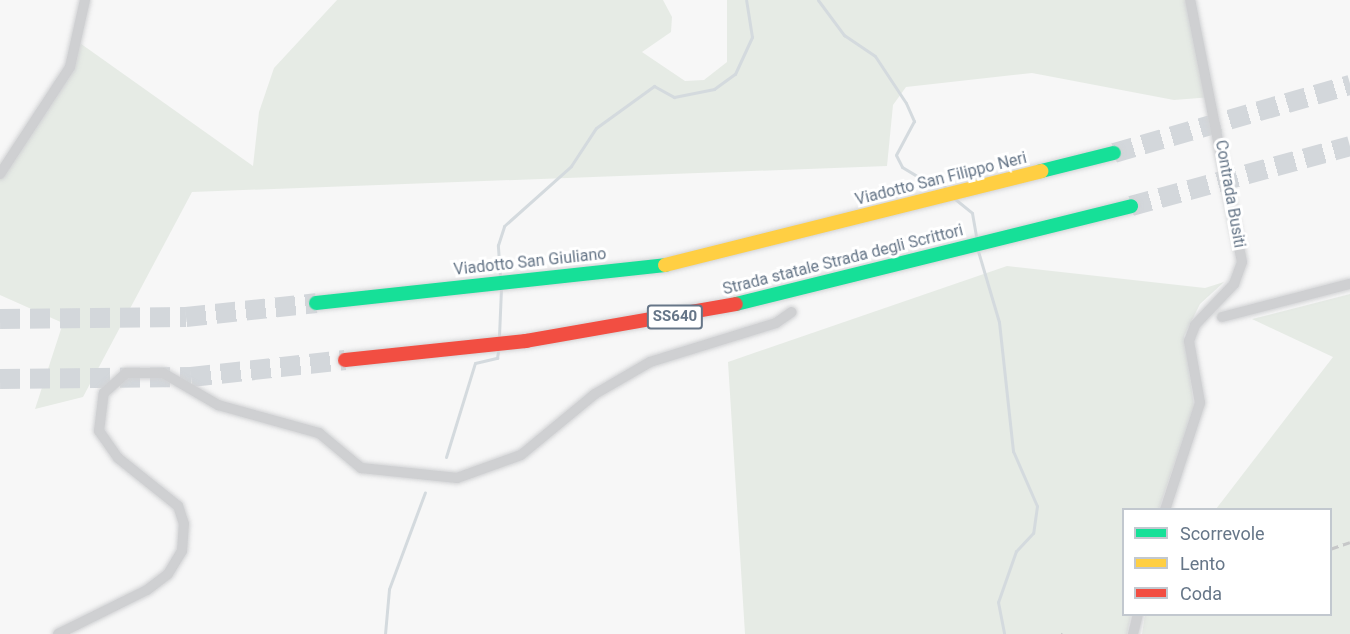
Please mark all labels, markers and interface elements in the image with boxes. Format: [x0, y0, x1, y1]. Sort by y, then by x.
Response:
street label: Contrada Busiti [1211, 139, 1249, 249]
street label: Viadotto San Filippo Neri [853, 148, 1029, 210]
street label: Strada statale Strada degli Scrittori [721, 221, 965, 299]
street label: Viadotto San Giuliano [453, 244, 607, 280]
road number: SS640 [646, 305, 704, 329]
legend [1122, 508, 1332, 616]
text: Scorrevole [1180, 523, 1265, 544]
text: Lento [1180, 553, 1225, 574]
text: Coda [1180, 583, 1222, 604]

